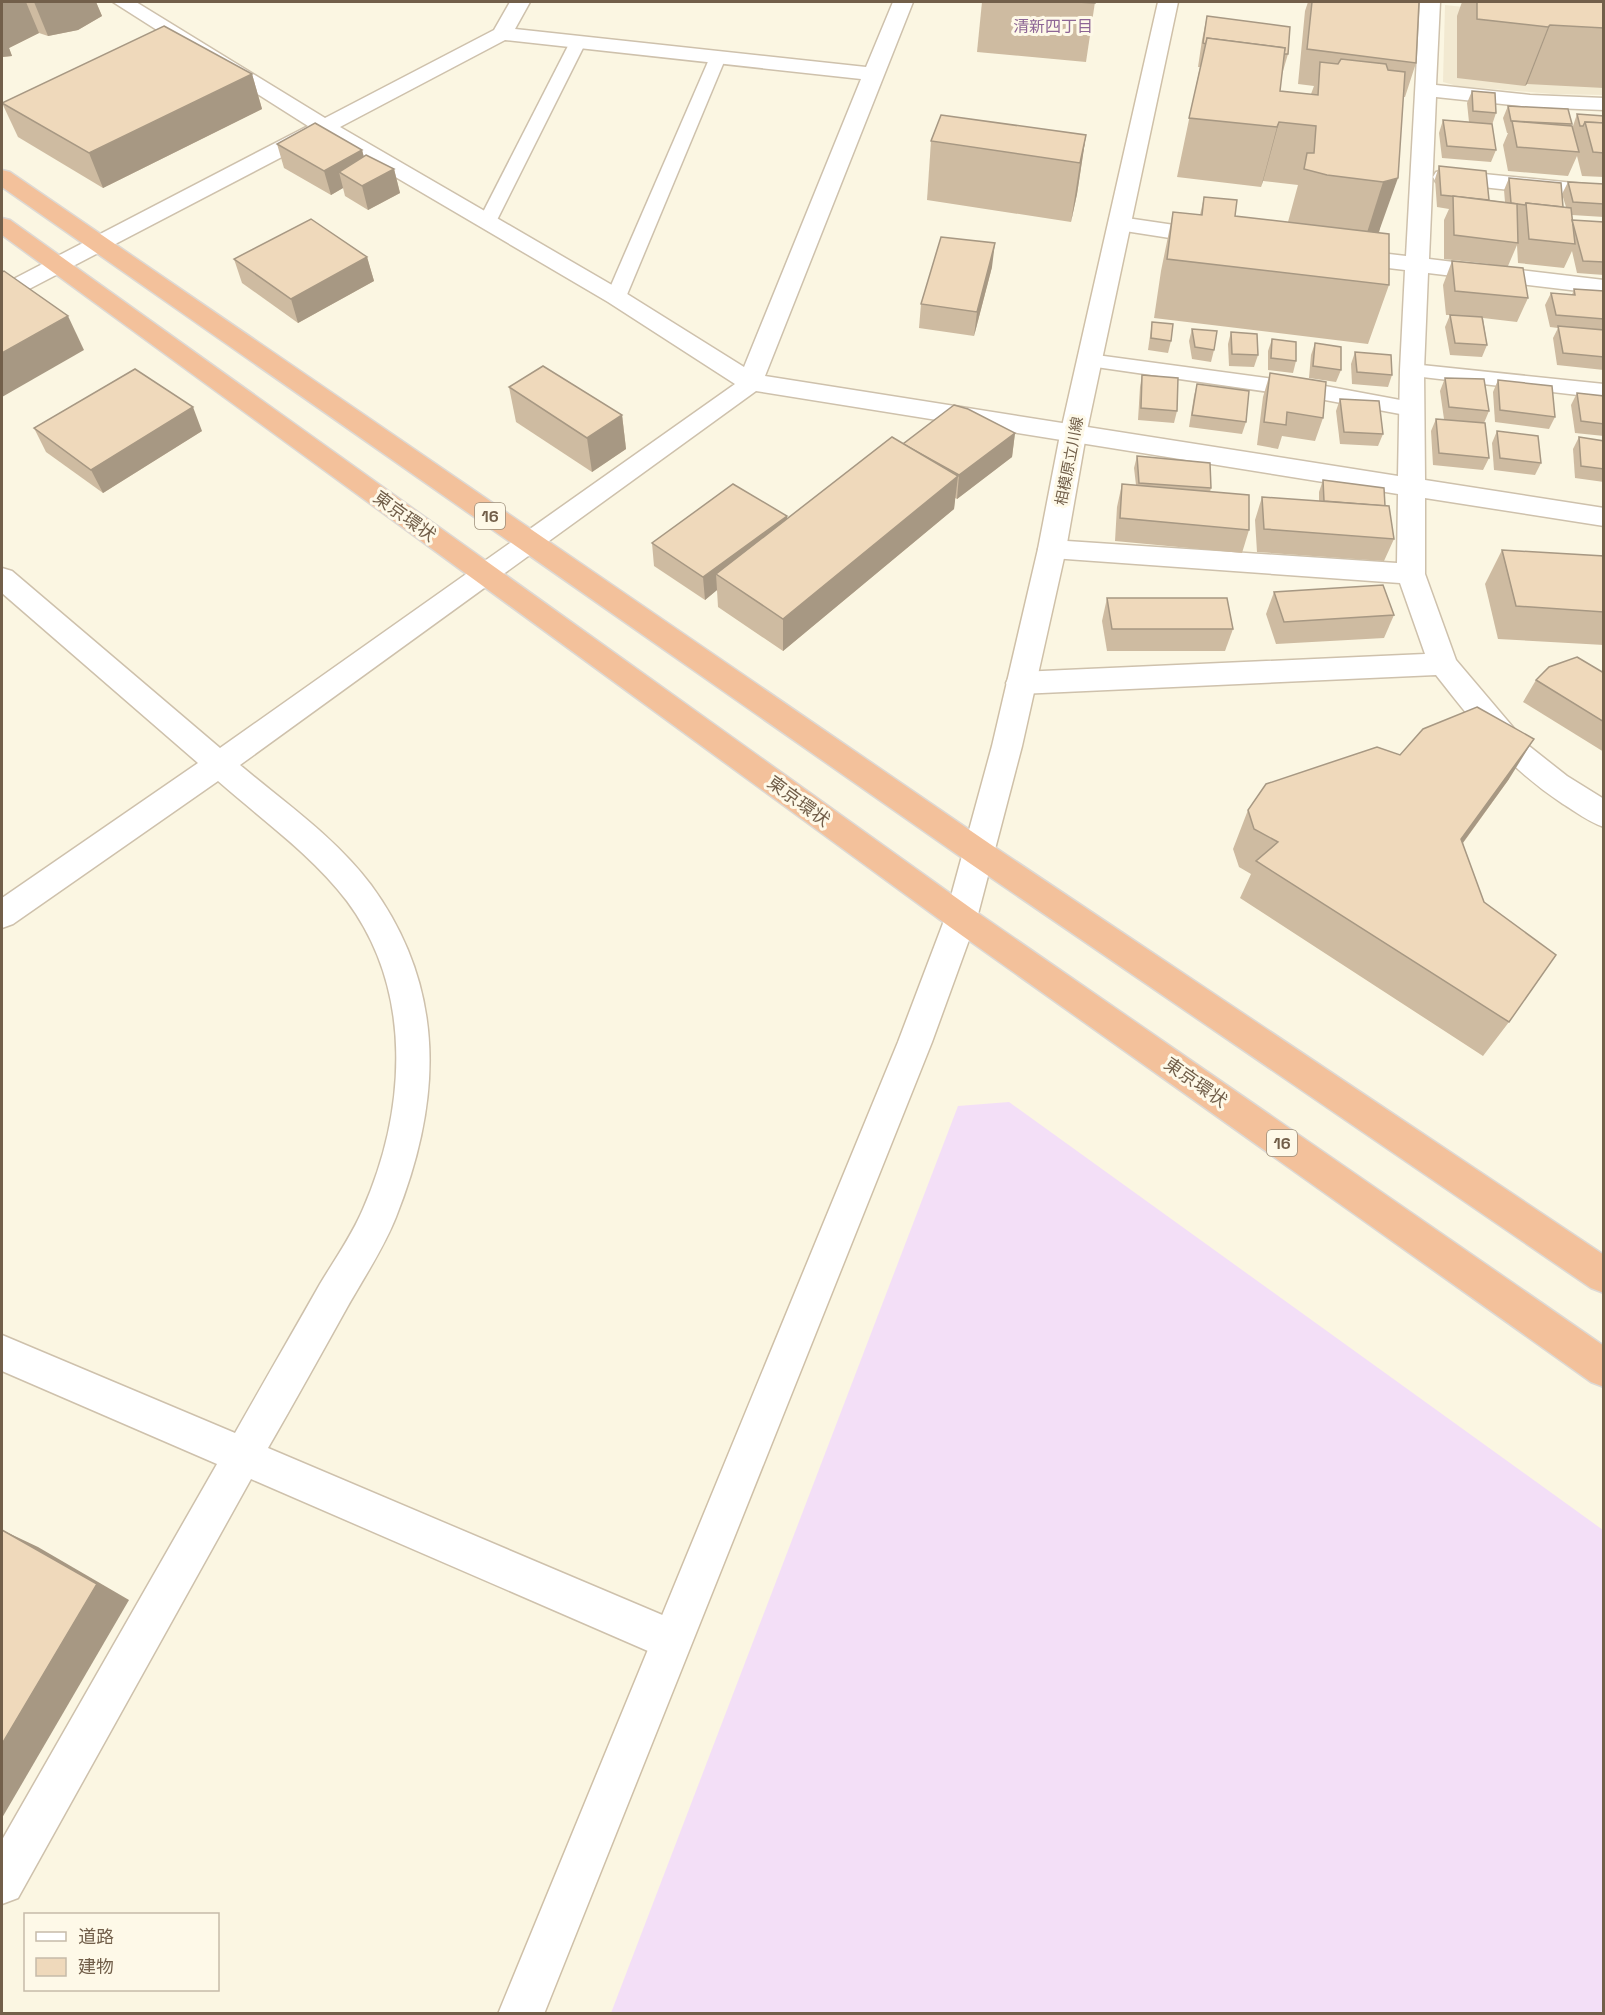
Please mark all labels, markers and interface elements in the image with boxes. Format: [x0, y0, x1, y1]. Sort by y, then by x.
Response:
district label: 清新四丁目 [1013, 16, 1093, 37]
street label: 相模原立川線 [1051, 415, 1087, 507]
street label: 東京環状 [369, 486, 441, 546]
road number: 16 [475, 503, 505, 529]
street label: 東京環状 [763, 771, 835, 831]
street label: 東京環状 [1160, 1052, 1232, 1112]
road number: 16 [1267, 1130, 1297, 1156]
legend [24, 1913, 219, 1991]
text: 道路 [78, 1925, 114, 1948]
text: 建物 [78, 1955, 114, 1978]

